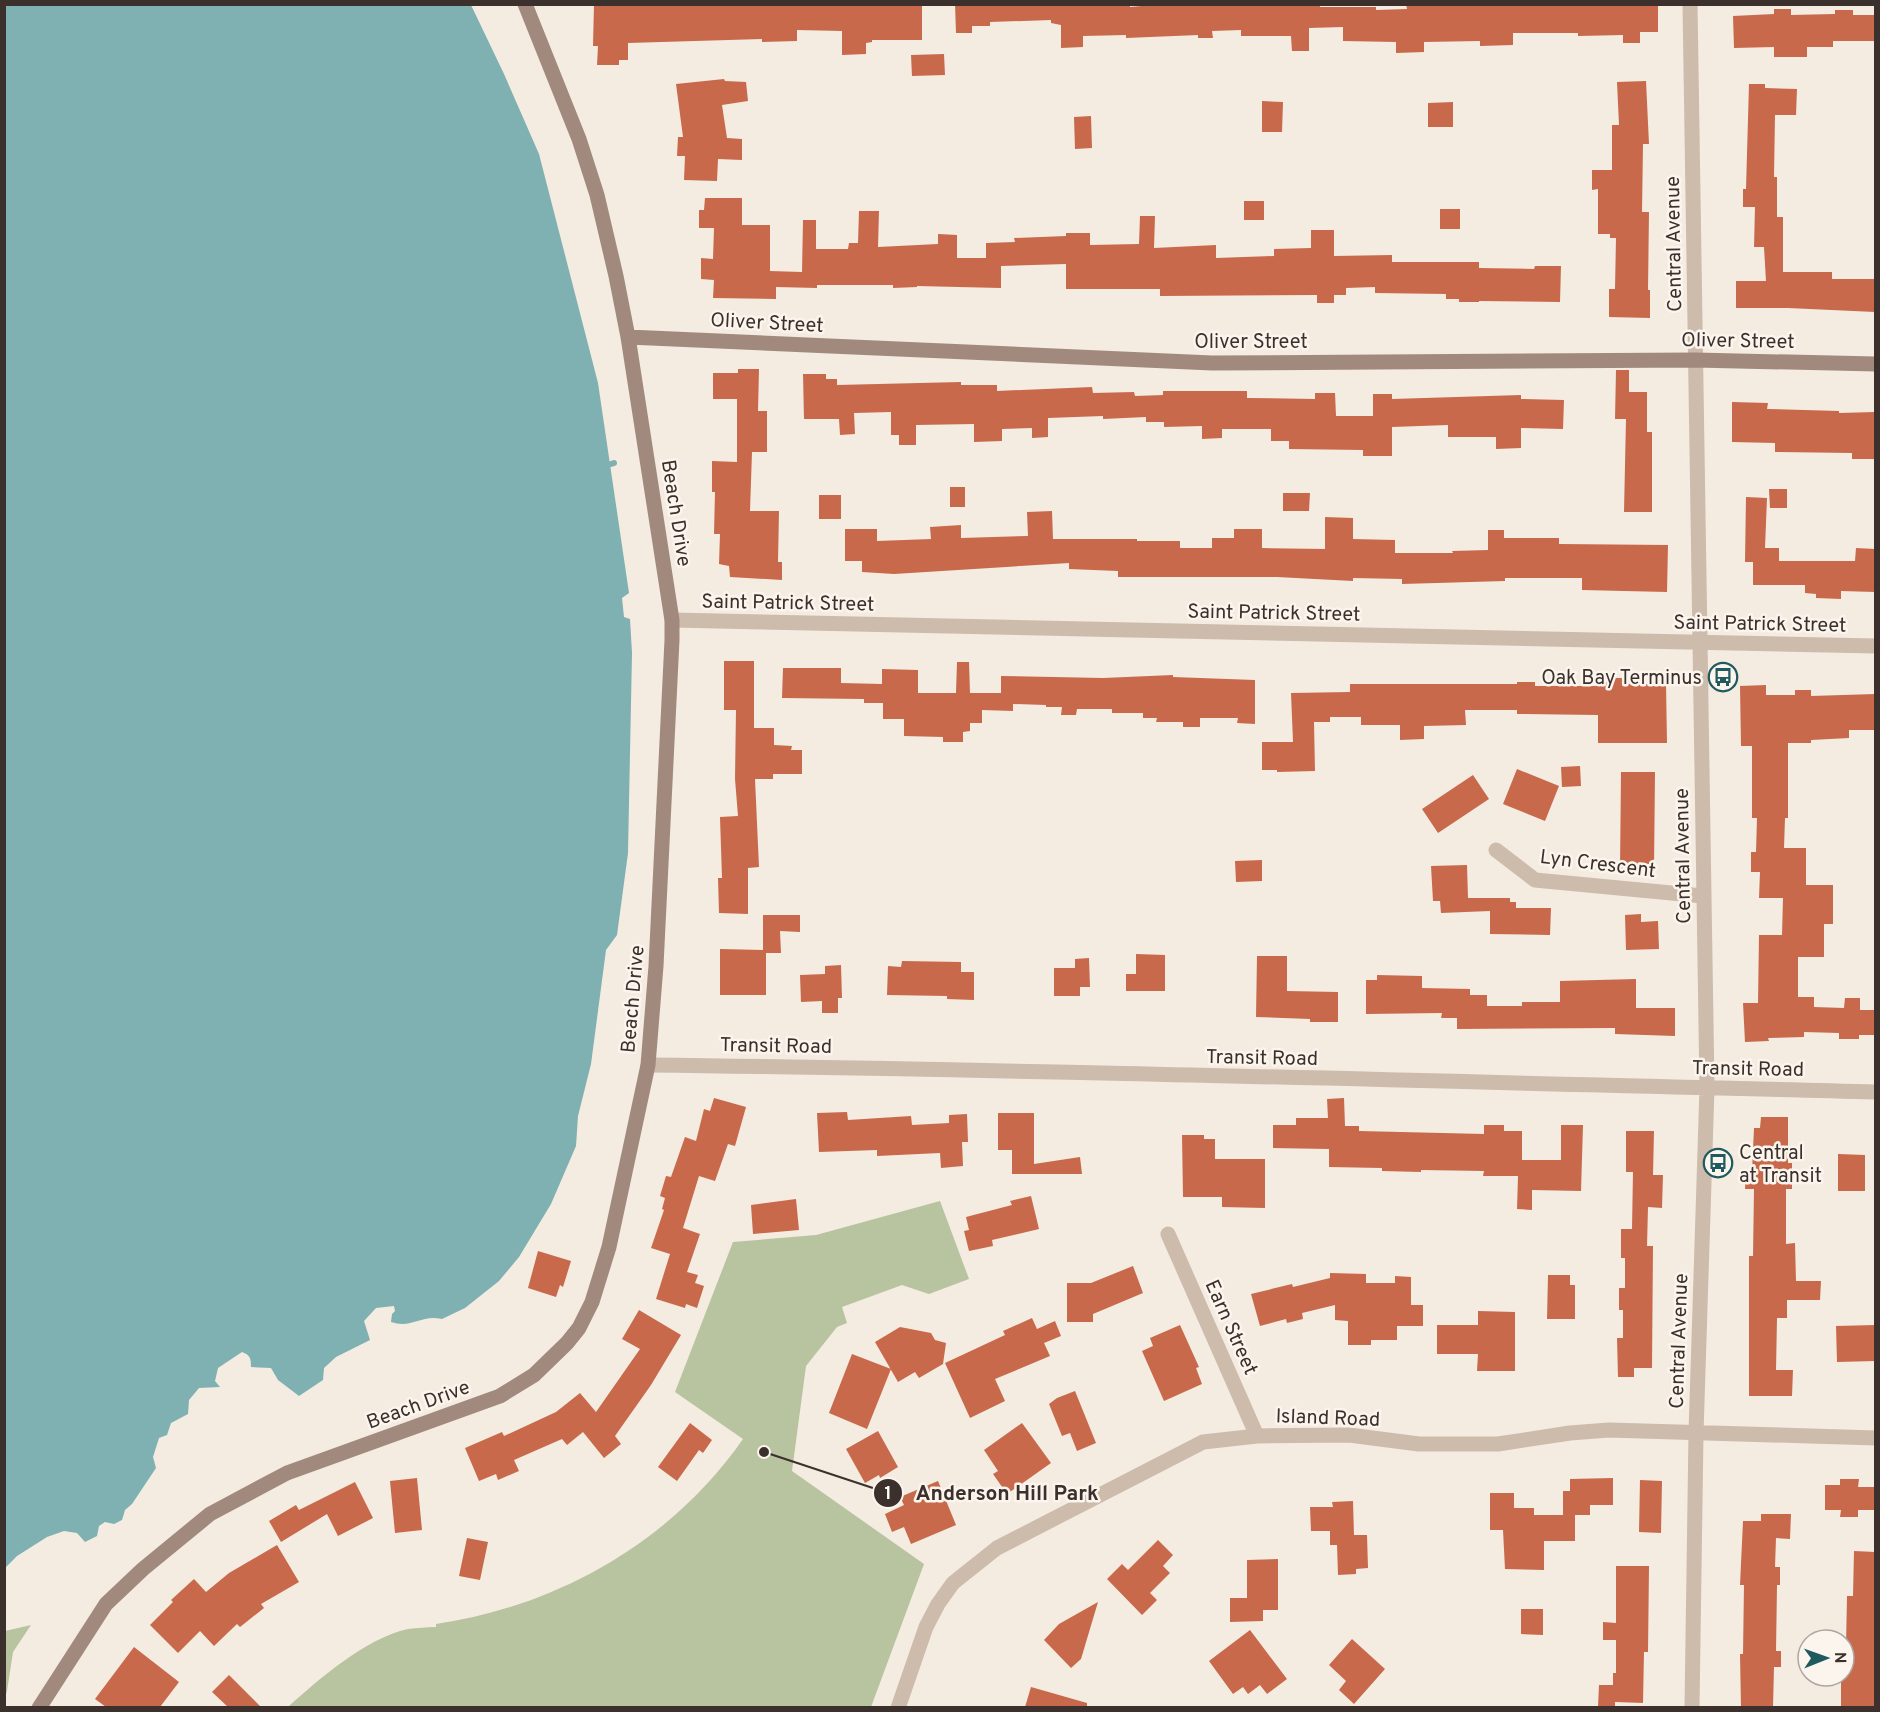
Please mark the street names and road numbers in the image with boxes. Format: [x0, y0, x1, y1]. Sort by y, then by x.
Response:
street label: Central Avenue [1661, 176, 1689, 312]
street label: Oliver Street [710, 308, 824, 340]
street label: Oliver Street [1681, 328, 1795, 356]
street label: Oliver Street [1194, 330, 1308, 356]
street label: Beach Drive [654, 458, 696, 569]
street label: Saint Patrick Street [701, 589, 875, 619]
street label: Saint Patrick Street [1187, 599, 1361, 629]
street label: Saint Patrick Street [1673, 610, 1847, 640]
street label: Central Avenue [1670, 788, 1698, 924]
street label: Lyn Crescent [1538, 845, 1657, 885]
street label: Beach Drive [616, 944, 652, 1054]
street label: Transit Road [720, 1033, 832, 1061]
street label: Transit Road [1206, 1045, 1318, 1073]
street label: Transit Road [1692, 1056, 1804, 1084]
street label: Central Avenue [1665, 1273, 1695, 1409]
street label: Earn Street [1198, 1276, 1263, 1379]
street label: Beach Drive [363, 1375, 474, 1437]
street label: Island Road [1275, 1404, 1381, 1434]

